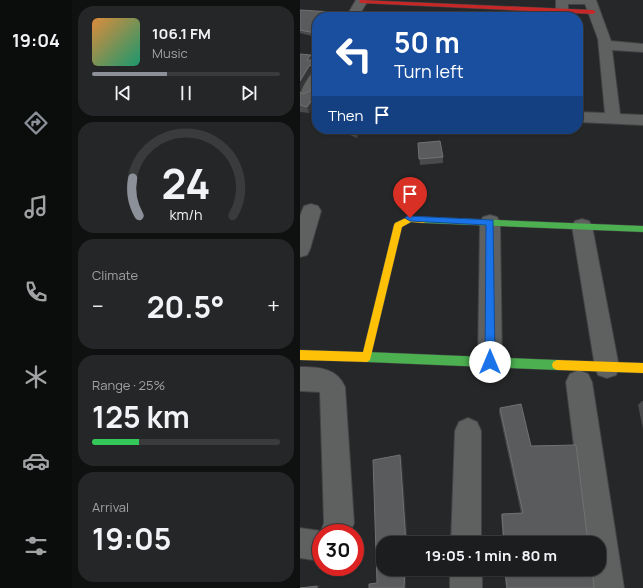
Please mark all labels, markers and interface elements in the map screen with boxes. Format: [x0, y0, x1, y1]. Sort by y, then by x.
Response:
text: 106.1 FM [152, 23, 211, 44]
text: 50 m [394, 23, 460, 61]
text: 19:04 [12, 28, 60, 52]
icon: left [328, 28, 380, 80]
text: Music [152, 44, 188, 62]
text: Turn left [394, 59, 464, 83]
icon: previous [112, 82, 134, 104]
icon: pause [175, 82, 197, 104]
icon: next [238, 82, 260, 104]
icon: arrive [371, 104, 393, 126]
text: Then [328, 105, 363, 126]
icon: directions [22, 109, 50, 137]
text: 24 [161, 154, 211, 210]
pin [393, 177, 427, 218]
icon: arrive [399, 183, 421, 205]
icon: music [22, 193, 50, 221]
text: km/h [169, 204, 203, 223]
text: Climate [92, 266, 138, 284]
icon: phone [22, 278, 50, 306]
text: 20.5° [147, 286, 225, 327]
text: − [92, 291, 104, 321]
text: + [267, 291, 280, 321]
position arrow [469, 341, 511, 383]
icon: climate [22, 363, 50, 391]
text: Range · 25% [92, 376, 165, 394]
text: 125 km [92, 396, 190, 437]
icon: car [22, 447, 50, 475]
text: Arrival [92, 498, 129, 516]
text: 19:05 [92, 518, 171, 559]
speed limit sign: 30 [312, 524, 364, 576]
icon: filters [22, 532, 50, 560]
text: 19:05 · 1 min · 80 m [425, 545, 557, 566]

